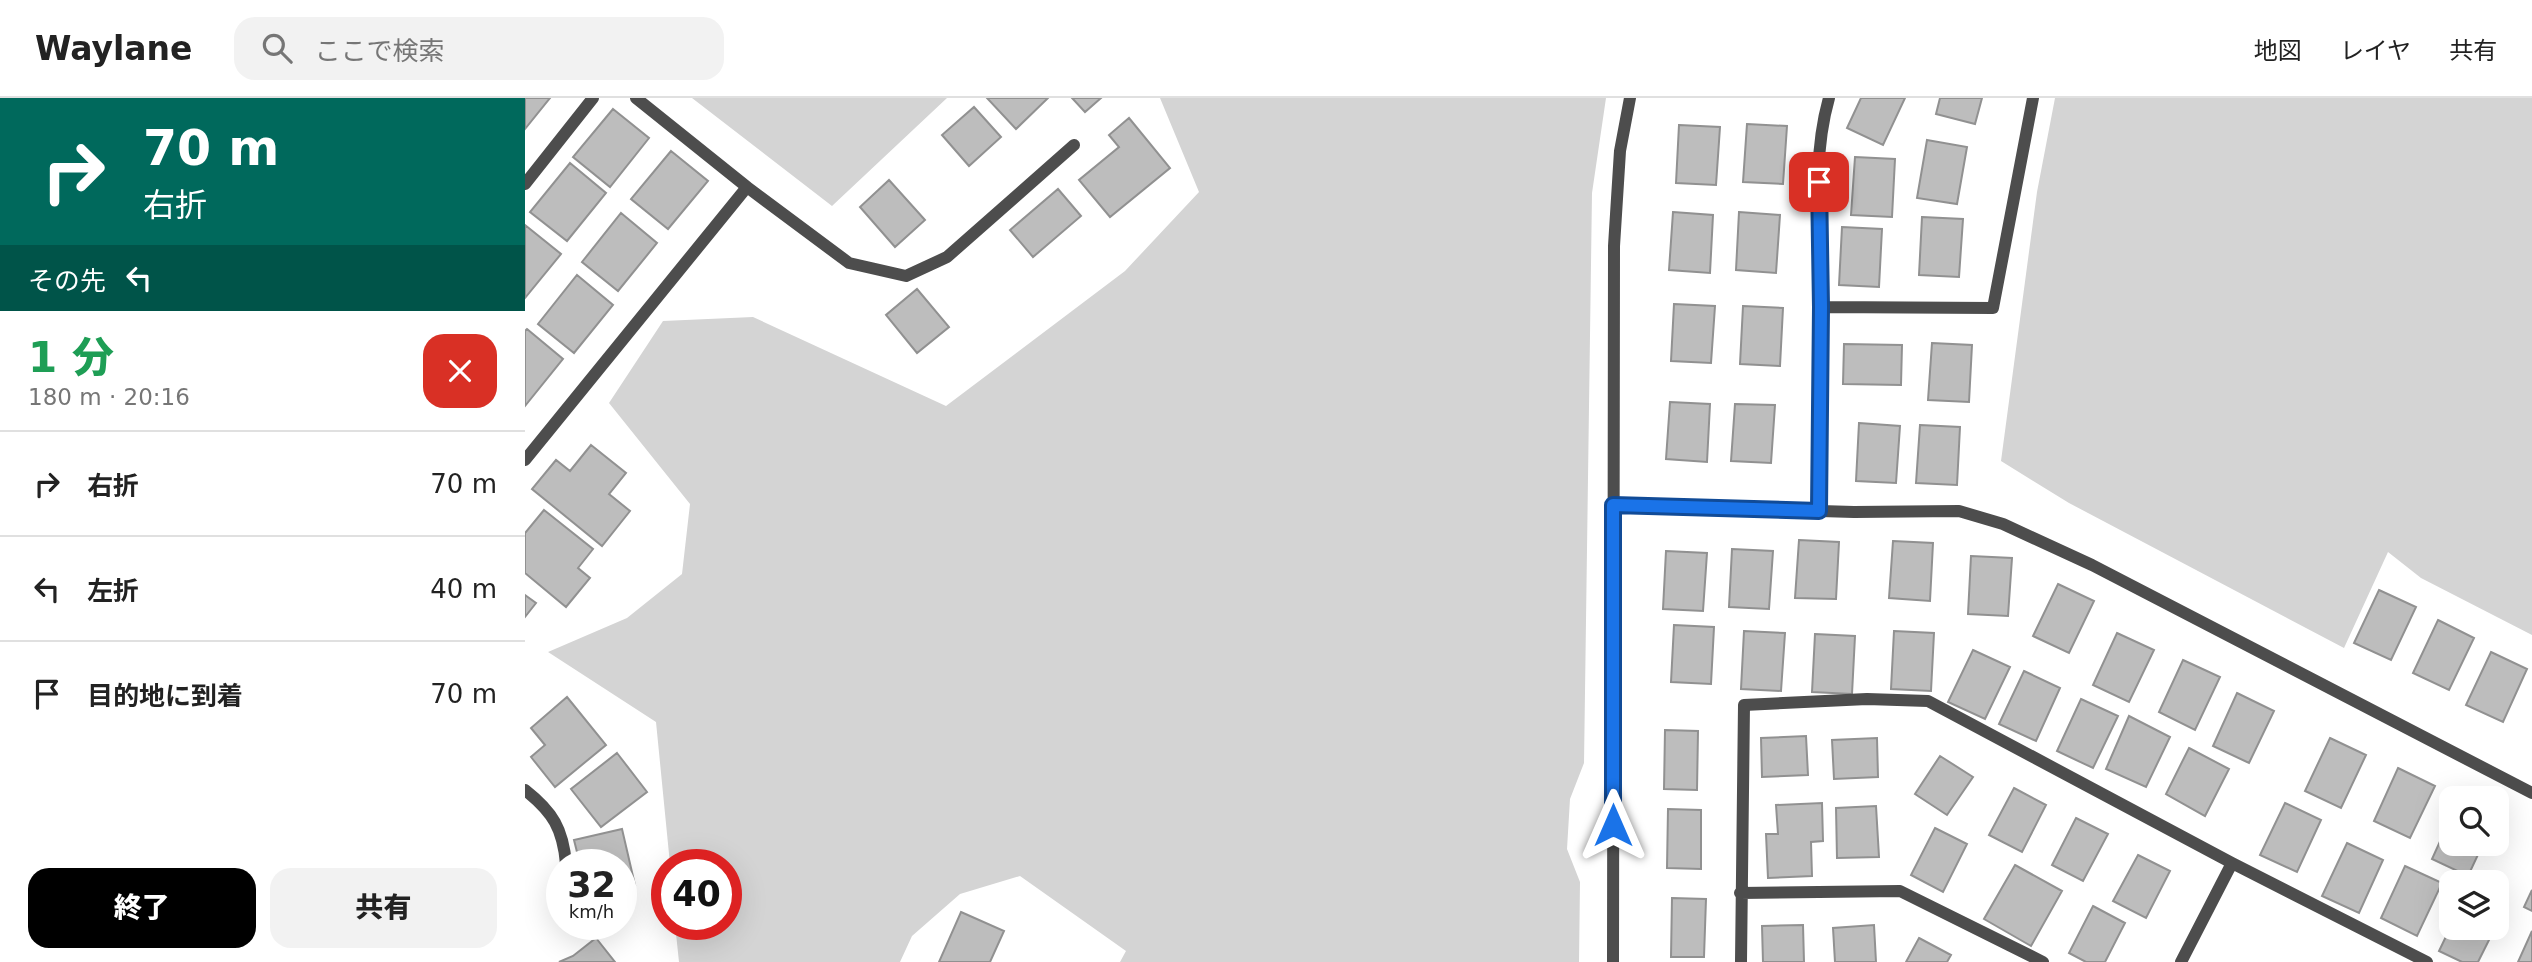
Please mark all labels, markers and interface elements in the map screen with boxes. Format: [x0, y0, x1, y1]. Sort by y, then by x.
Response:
search box [234, 17, 724, 80]
text: Waylane [35, 29, 192, 68]
icon: search [258, 29, 296, 67]
text: ここで検索 [314, 36, 444, 66]
text: 地図 [2254, 37, 2302, 65]
text: レイヤ [2340, 37, 2411, 65]
text: 共有 [2449, 37, 2497, 65]
text: 70 m [143, 120, 279, 177]
icon: right [28, 126, 119, 217]
pin [1789, 152, 1849, 212]
icon: arrive [1800, 163, 1838, 201]
text: 右折 [143, 186, 207, 224]
icon: left [120, 259, 158, 297]
text: その先 [28, 266, 106, 296]
text: 1 分 [28, 333, 114, 382]
button: close [423, 334, 497, 408]
text: 180 m · 20:16 [28, 384, 190, 410]
icon: right [28, 465, 66, 503]
text: 70 m [430, 469, 497, 499]
text: 右折 [87, 471, 139, 501]
icon: left [28, 570, 66, 608]
text: 40 m [430, 574, 497, 604]
text: 左折 [87, 576, 139, 606]
icon: arrive [28, 675, 66, 713]
text: 70 m [430, 679, 497, 709]
text: 目的地に到着 [87, 681, 243, 711]
map controls [2439, 786, 2509, 940]
button: search [2439, 786, 2509, 856]
position arrow [1576, 788, 1650, 862]
speed limit sign: 40 [651, 849, 742, 940]
text: 32 [567, 865, 616, 905]
button: 終了 [28, 868, 256, 948]
button: 共有 [270, 868, 497, 948]
button: layers [2439, 870, 2509, 940]
text: km/h [569, 901, 614, 922]

